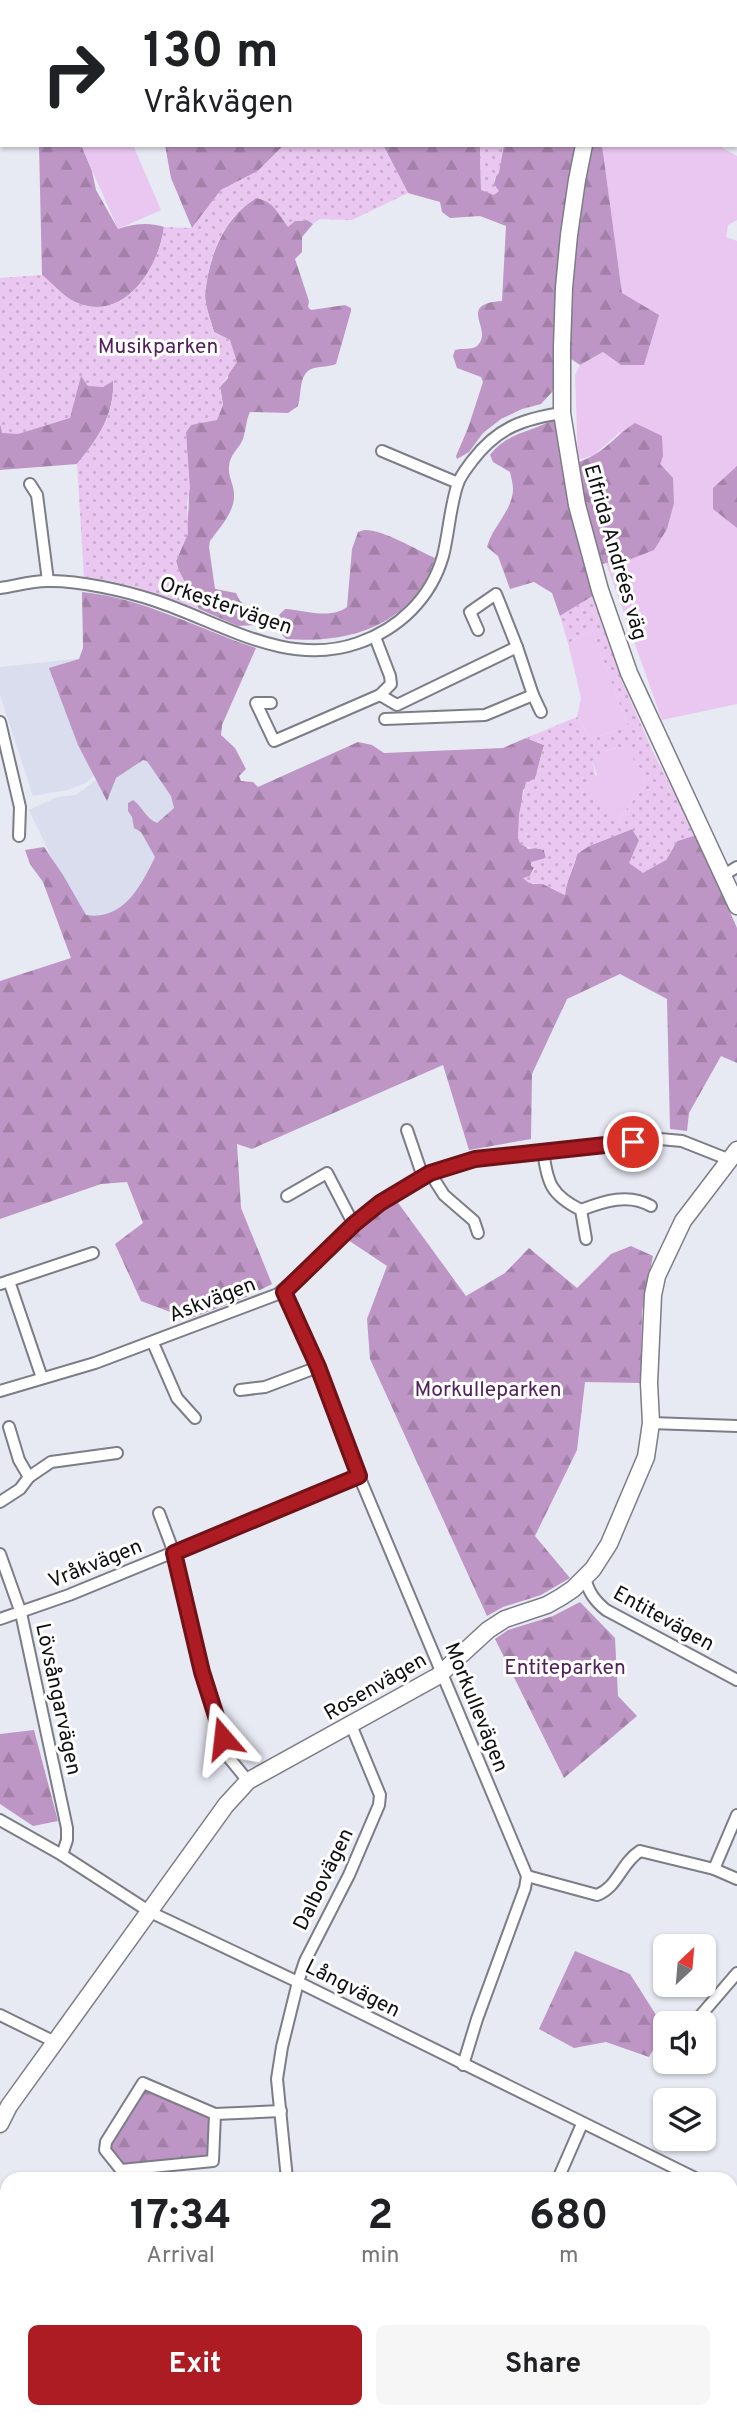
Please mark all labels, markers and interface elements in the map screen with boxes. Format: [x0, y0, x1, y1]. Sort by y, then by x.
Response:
text: 130 m [143, 23, 279, 85]
icon: right [28, 28, 119, 119]
text: Vråkvägen [143, 84, 294, 124]
park label: Musikparken [98, 334, 218, 361]
street label: Elfrida Andrées väg [577, 461, 653, 643]
street label: Orkestervägen [156, 571, 296, 642]
pin [603, 1112, 663, 1172]
icon: arrive [614, 1123, 652, 1161]
street label: Askvägen [165, 1271, 260, 1329]
park label: Morkulleparken [414, 1377, 562, 1404]
street label: Vråkvägen [45, 1533, 147, 1595]
street label: Entitevägen [608, 1580, 719, 1658]
street label: Lövsångarvägen [28, 1621, 87, 1778]
street label: Morkullevägen [437, 1639, 514, 1776]
street label: Rosenvägen [320, 1647, 432, 1728]
park label: Entiteparken [504, 1655, 626, 1682]
position arrow [186, 1701, 260, 1775]
street label: Dalbovägen [288, 1824, 361, 1935]
north arrow [653, 1934, 716, 1997]
map controls [653, 1934, 716, 2151]
street label: Långvägen [300, 1954, 405, 2025]
button: sound [653, 2011, 716, 2074]
button: layers [653, 2088, 716, 2151]
text: 17:34 [130, 2191, 231, 2244]
text: 2 [367, 2191, 393, 2244]
text: 680 [529, 2191, 608, 2244]
text: Arrival [146, 2242, 215, 2271]
text: min [361, 2242, 399, 2271]
text: m [559, 2242, 578, 2271]
button: Exit [28, 2325, 362, 2405]
button: Share [376, 2325, 710, 2405]

